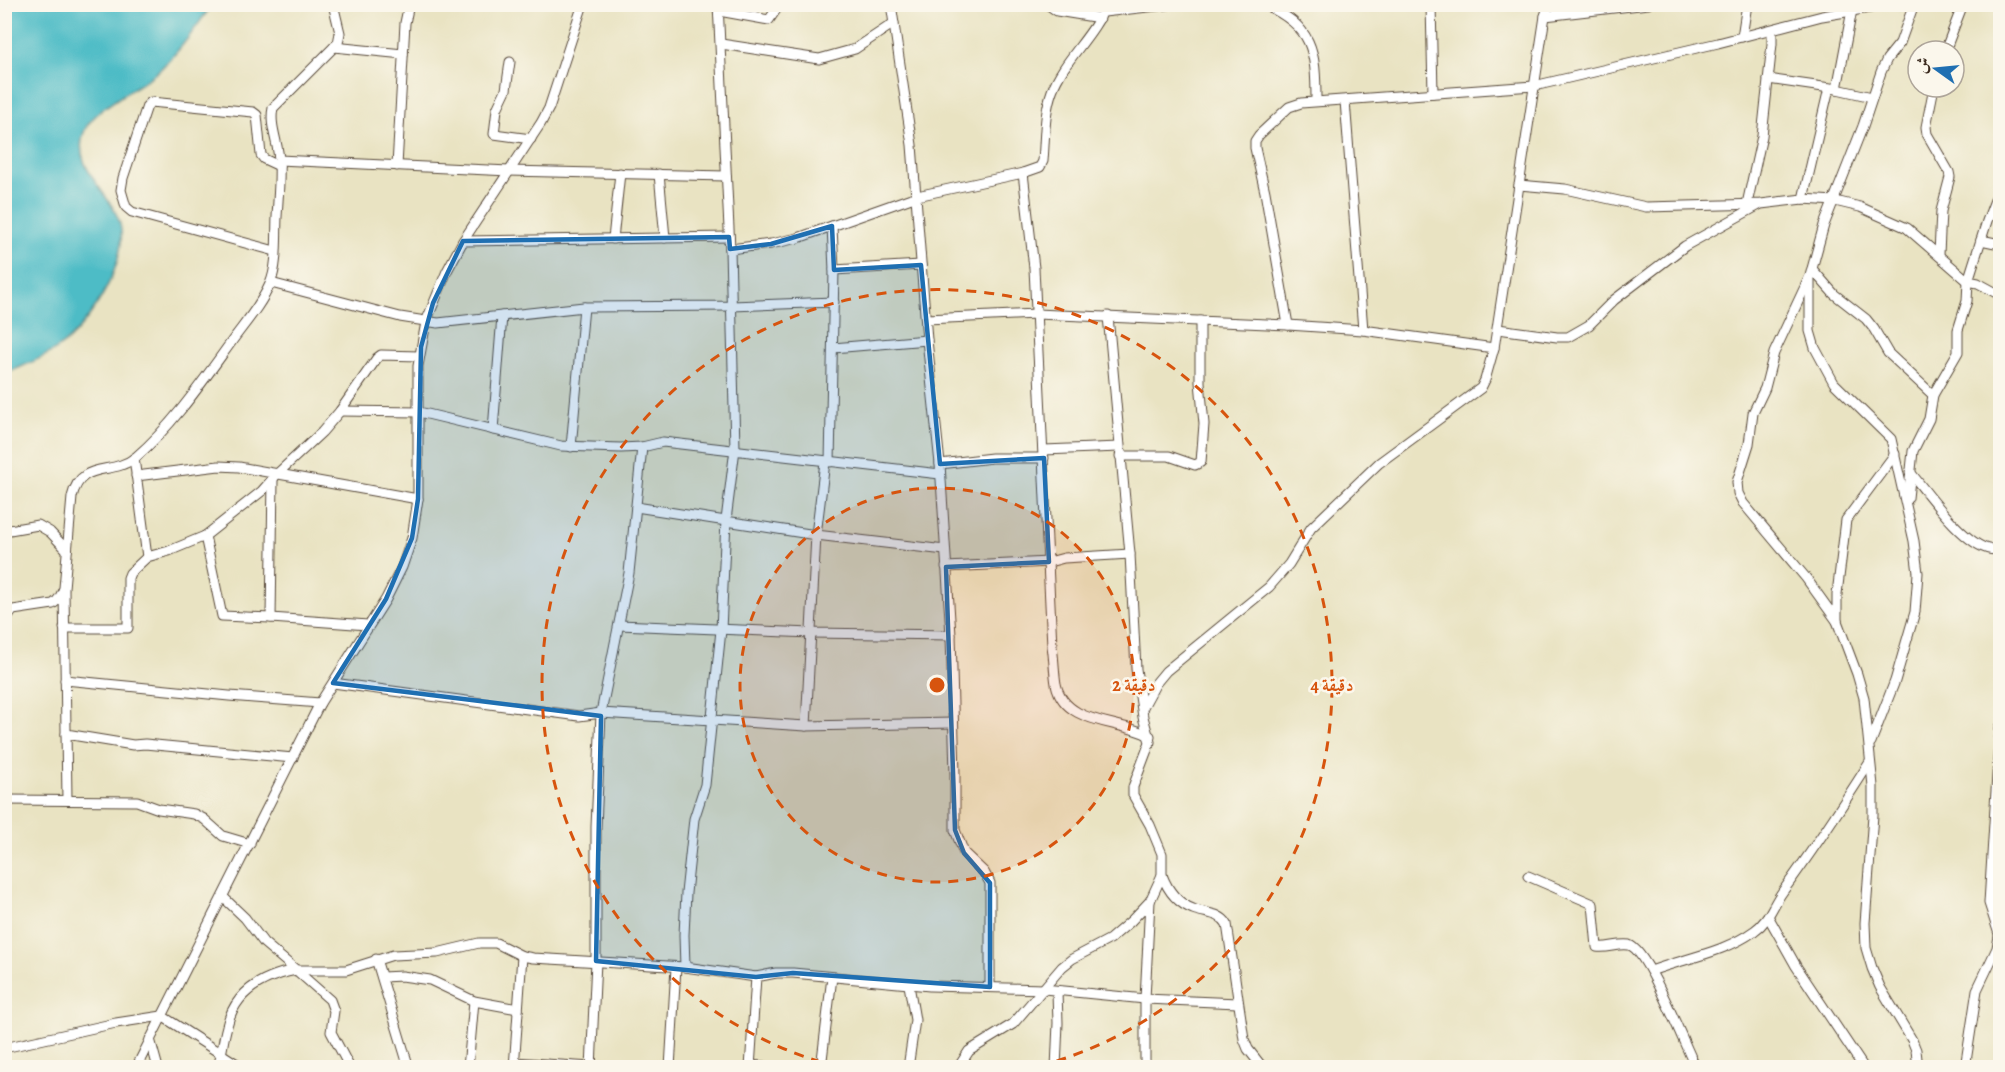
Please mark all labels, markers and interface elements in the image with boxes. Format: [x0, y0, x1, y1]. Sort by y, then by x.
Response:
north arrow [1906, 39, 1966, 99]
text: ش [1910, 55, 1935, 76]
text: 2 دقيقة [1112, 673, 1156, 697]
text: 4 دقيقة [1310, 673, 1354, 697]
centre of rings [927, 675, 947, 695]

